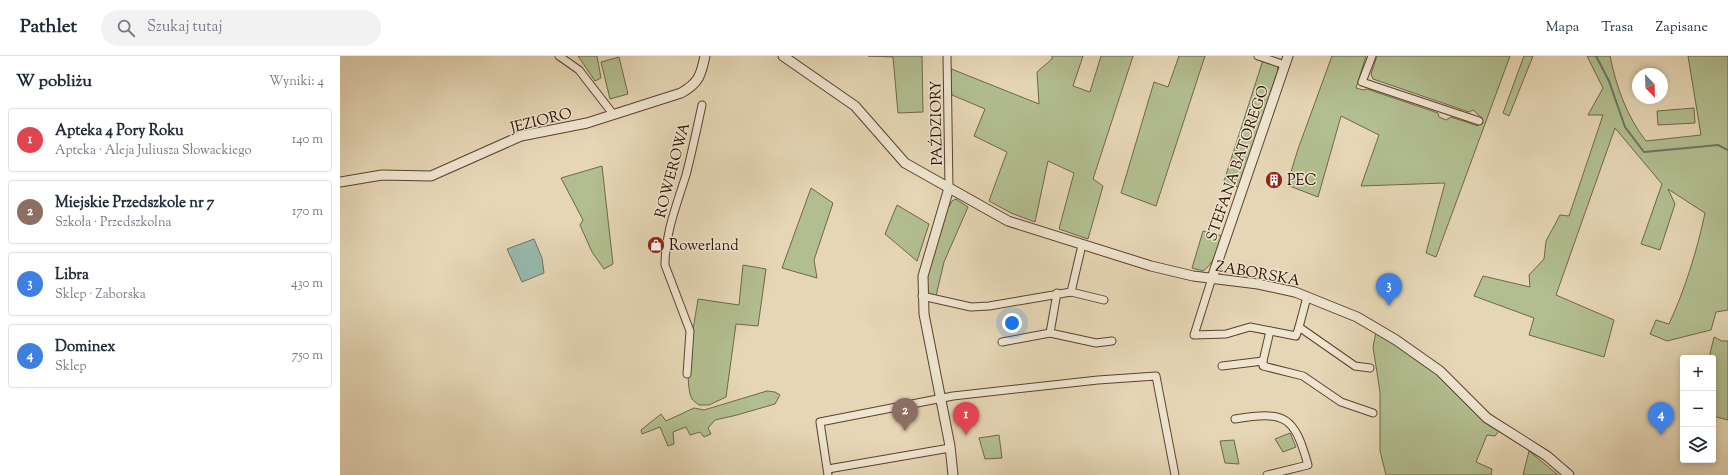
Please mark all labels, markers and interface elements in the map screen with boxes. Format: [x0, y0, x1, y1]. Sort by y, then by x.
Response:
search box [101, 10, 381, 46]
text: Pathlet [20, 14, 77, 41]
icon: search [115, 17, 137, 39]
text: Szukaj tutaj [147, 17, 222, 38]
text: Mapa [1546, 18, 1579, 38]
text: Trasa [1601, 18, 1633, 38]
text: Zapisane [1655, 18, 1708, 38]
north arrow [1632, 68, 1668, 104]
text: W pobliżu [16, 70, 92, 94]
text: Wyniki: 4 [269, 73, 324, 91]
street label: PAŹDZIORY [925, 80, 949, 166]
street label: STEFANA BATOREGO [1202, 83, 1275, 244]
street label: JEZIORO [507, 104, 575, 139]
street label: ROWEROWA [651, 120, 696, 220]
text: Apteka 4 Pory Roku [55, 121, 184, 142]
text: 1 [28, 131, 32, 149]
text: 140 m [292, 131, 323, 149]
text: Apteka · Aleja Juliusza Słowackiego [55, 142, 252, 160]
building icon: PEC [1264, 170, 1284, 190]
place label: PEC [1287, 171, 1317, 192]
text: Miejskie Przedszkole nr 7 [55, 193, 214, 214]
text: 2 [27, 203, 33, 221]
text: 170 m [292, 203, 323, 221]
text: Szkoła · Przedszkolna [55, 214, 172, 232]
shop icon: Rowerland [646, 235, 666, 255]
place label: Rowerland [669, 236, 739, 257]
street label: ZABORSKA [1214, 257, 1302, 292]
text: Libra [55, 265, 89, 286]
pin: 3 [1376, 273, 1402, 306]
text: 3 [27, 275, 33, 293]
text: 430 m [291, 275, 323, 293]
text: Sklep · Zaborska [55, 286, 146, 304]
your location [1002, 313, 1022, 333]
text: Dominex [55, 337, 116, 358]
text: 4 [27, 347, 33, 365]
text: 750 m [292, 347, 323, 365]
map controls [1680, 355, 1716, 463]
button: + [1680, 355, 1716, 391]
text: Sklep [55, 358, 87, 376]
button: − [1680, 391, 1716, 427]
pin: 2 [892, 398, 918, 431]
pin: 1 [953, 402, 979, 435]
pin: 4 [1648, 402, 1674, 435]
button: layers [1680, 427, 1716, 463]

